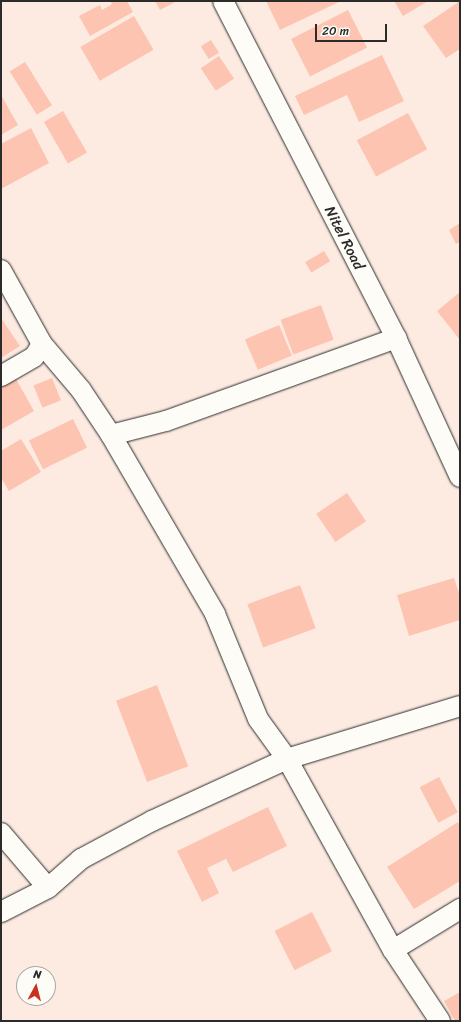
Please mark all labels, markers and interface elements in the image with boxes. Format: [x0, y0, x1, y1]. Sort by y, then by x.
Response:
scale bar [317, 16, 389, 42]
text: 20 m [322, 20, 349, 42]
street label: Nitel Road [320, 203, 368, 273]
text: N [32, 965, 42, 984]
north arrow [16, 966, 56, 1006]

